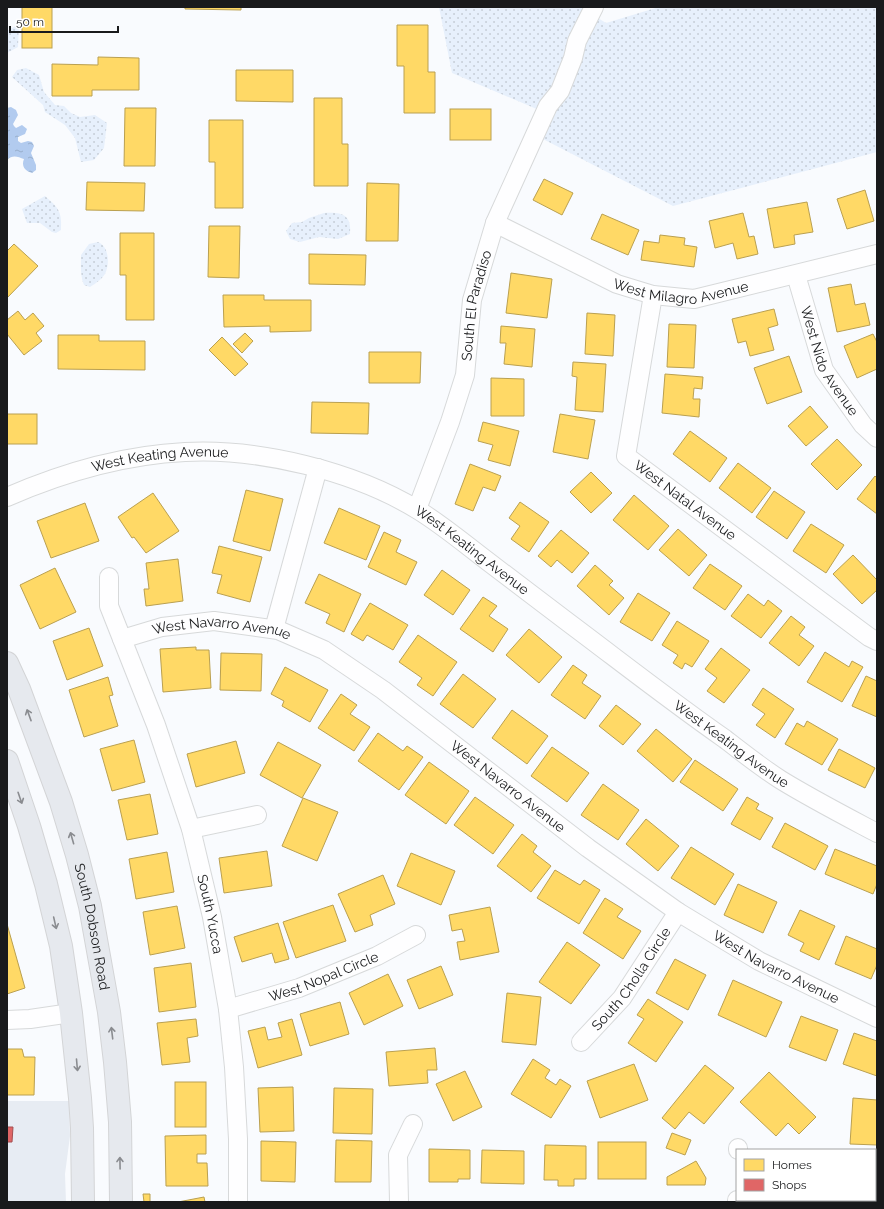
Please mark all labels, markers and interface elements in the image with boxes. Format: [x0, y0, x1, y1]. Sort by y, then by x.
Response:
scale bar [10, 8, 118, 34]
text: 50 m [16, 15, 44, 29]
street label: South El Paradiso [458, 248, 494, 362]
street label: West Milagro Avenue [612, 275, 750, 307]
street label: West Nido Avenue [798, 304, 862, 419]
street label: West Keating Avenue [90, 444, 229, 475]
street label: West Natal Avenue [631, 457, 739, 543]
street label: West Keating Avenue [412, 502, 532, 598]
street label: West Navarro Avenue [150, 613, 294, 643]
street label: West Keating Avenue [671, 697, 792, 791]
one-way arrow [24, 710, 32, 722]
street label: West Navarro Avenue [448, 737, 568, 836]
one-way arrow [17, 791, 24, 804]
one-way arrow [68, 831, 75, 844]
street label: South Dobson Road [71, 862, 113, 991]
street label: South Yucca [194, 873, 226, 955]
one-way arrow [52, 916, 60, 929]
street label: South Cholla Circle [588, 924, 674, 1033]
street label: West Navarro Avenue [710, 927, 842, 1007]
street label: West Nopal Circle [267, 948, 381, 1005]
one-way arrow [108, 1027, 116, 1040]
one-way arrow [74, 1058, 81, 1071]
legend [736, 1149, 876, 1201]
one-way arrow [117, 1157, 124, 1170]
text: Homes [772, 1158, 812, 1172]
text: Shops [772, 1178, 807, 1192]

